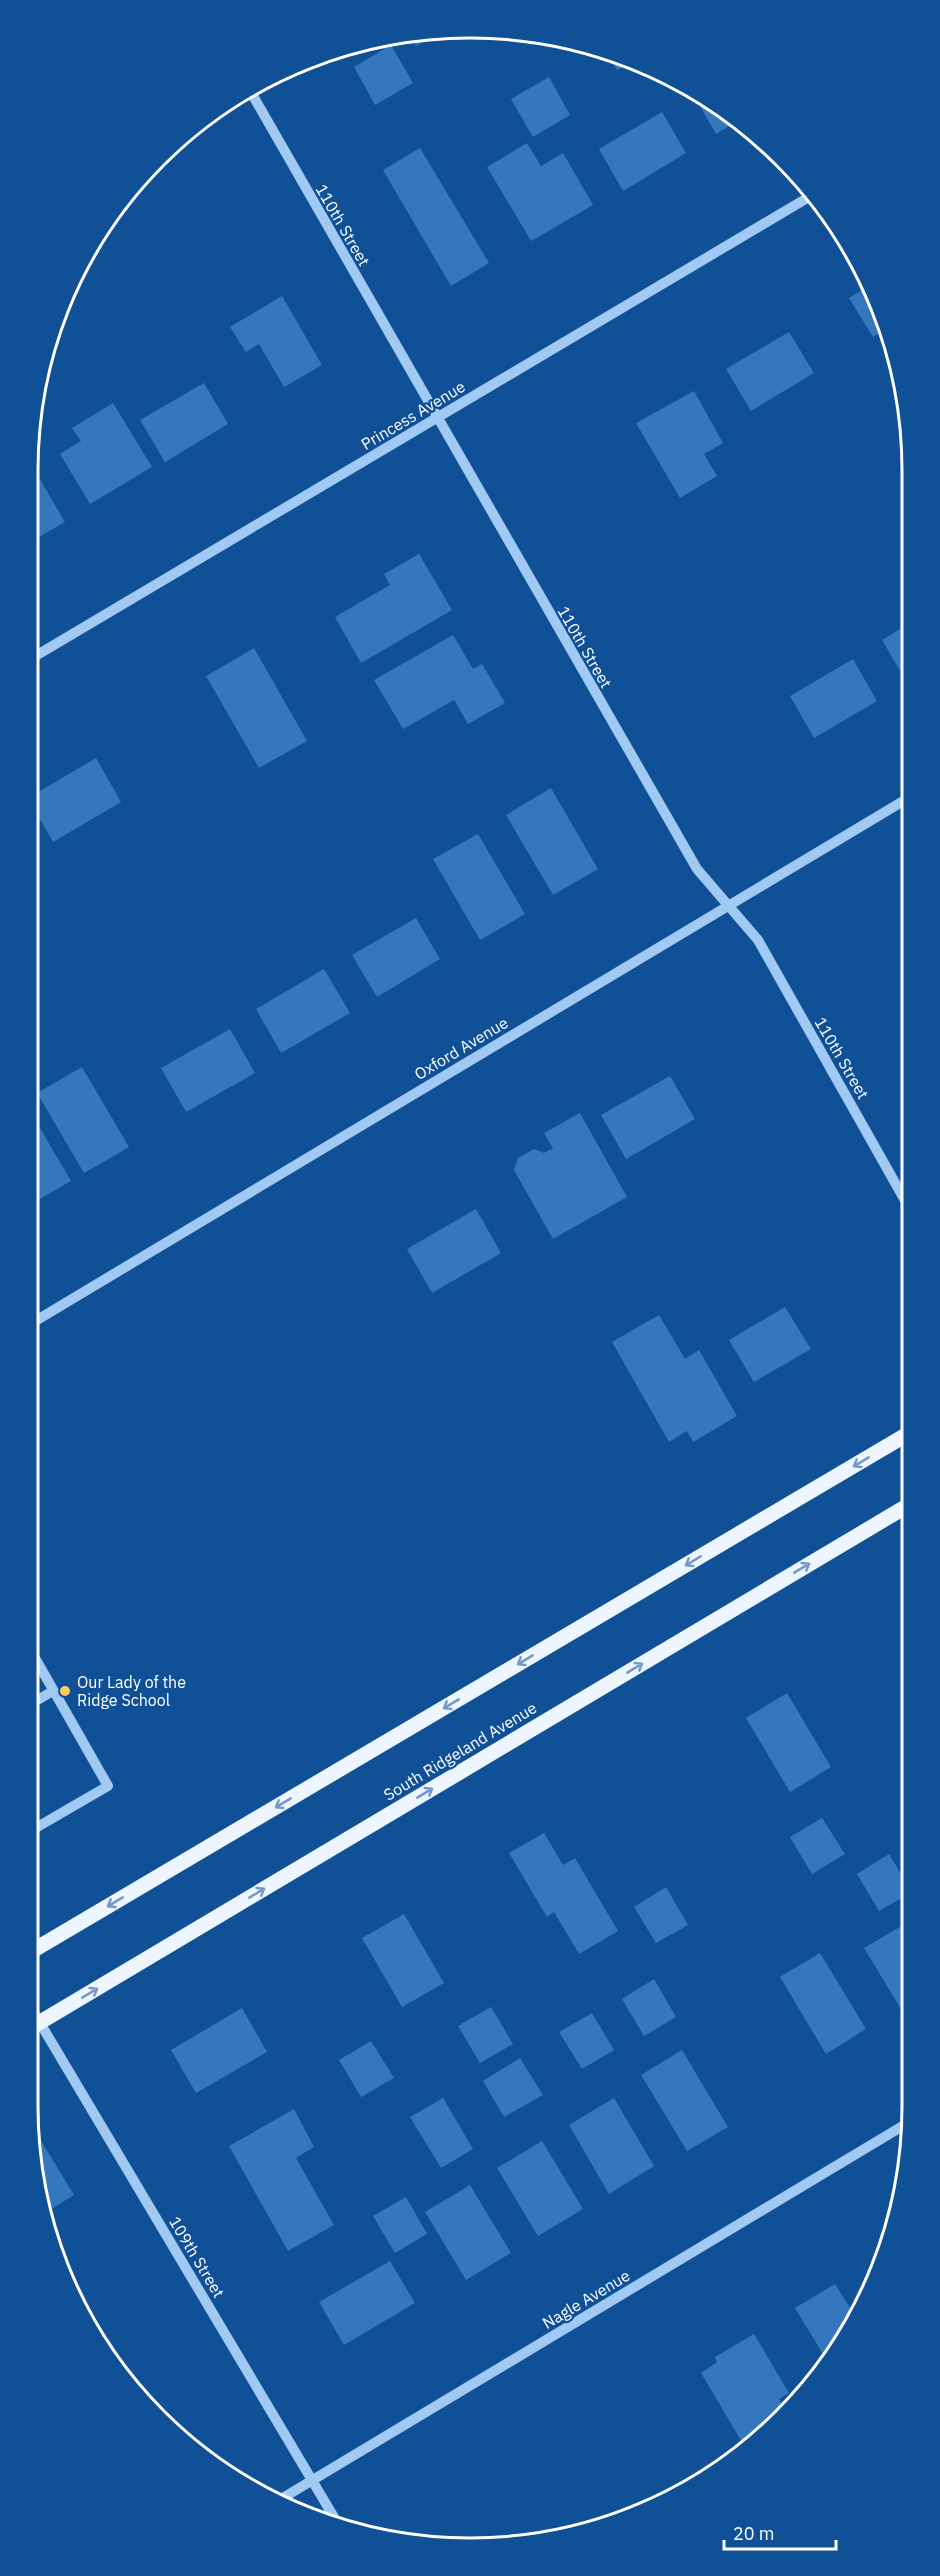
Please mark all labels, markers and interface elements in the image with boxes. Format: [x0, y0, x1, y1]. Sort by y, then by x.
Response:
street label: 110th Street [312, 181, 374, 269]
street label: Princess Avenue [357, 376, 469, 454]
street label: 110th Street [554, 603, 616, 691]
street label: Oxford Avenue [411, 1012, 512, 1084]
street label: 110th Street [811, 1014, 873, 1102]
one-way arrow [853, 1456, 870, 1468]
one-way arrow [685, 1555, 702, 1567]
one-way arrow [793, 1562, 810, 1574]
one-way arrow [517, 1654, 534, 1666]
one-way arrow [626, 1662, 643, 1674]
place label: Our Lady of the Ridge School [77, 1672, 186, 1710]
marker: Our Lady of the Ridge School [58, 1684, 72, 1698]
street label: South Ridgeland Avenue [380, 1697, 540, 1805]
one-way arrow [443, 1698, 460, 1710]
one-way arrow [416, 1787, 433, 1799]
one-way arrow [275, 1797, 292, 1809]
one-way arrow [248, 1886, 265, 1898]
one-way arrow [107, 1897, 124, 1909]
one-way arrow [81, 1986, 98, 1998]
street label: 109th Street [165, 2213, 229, 2301]
street label: Nagle Avenue [539, 2265, 634, 2333]
scale bar [724, 2513, 836, 2551]
text: 20 m [733, 2522, 775, 2545]

